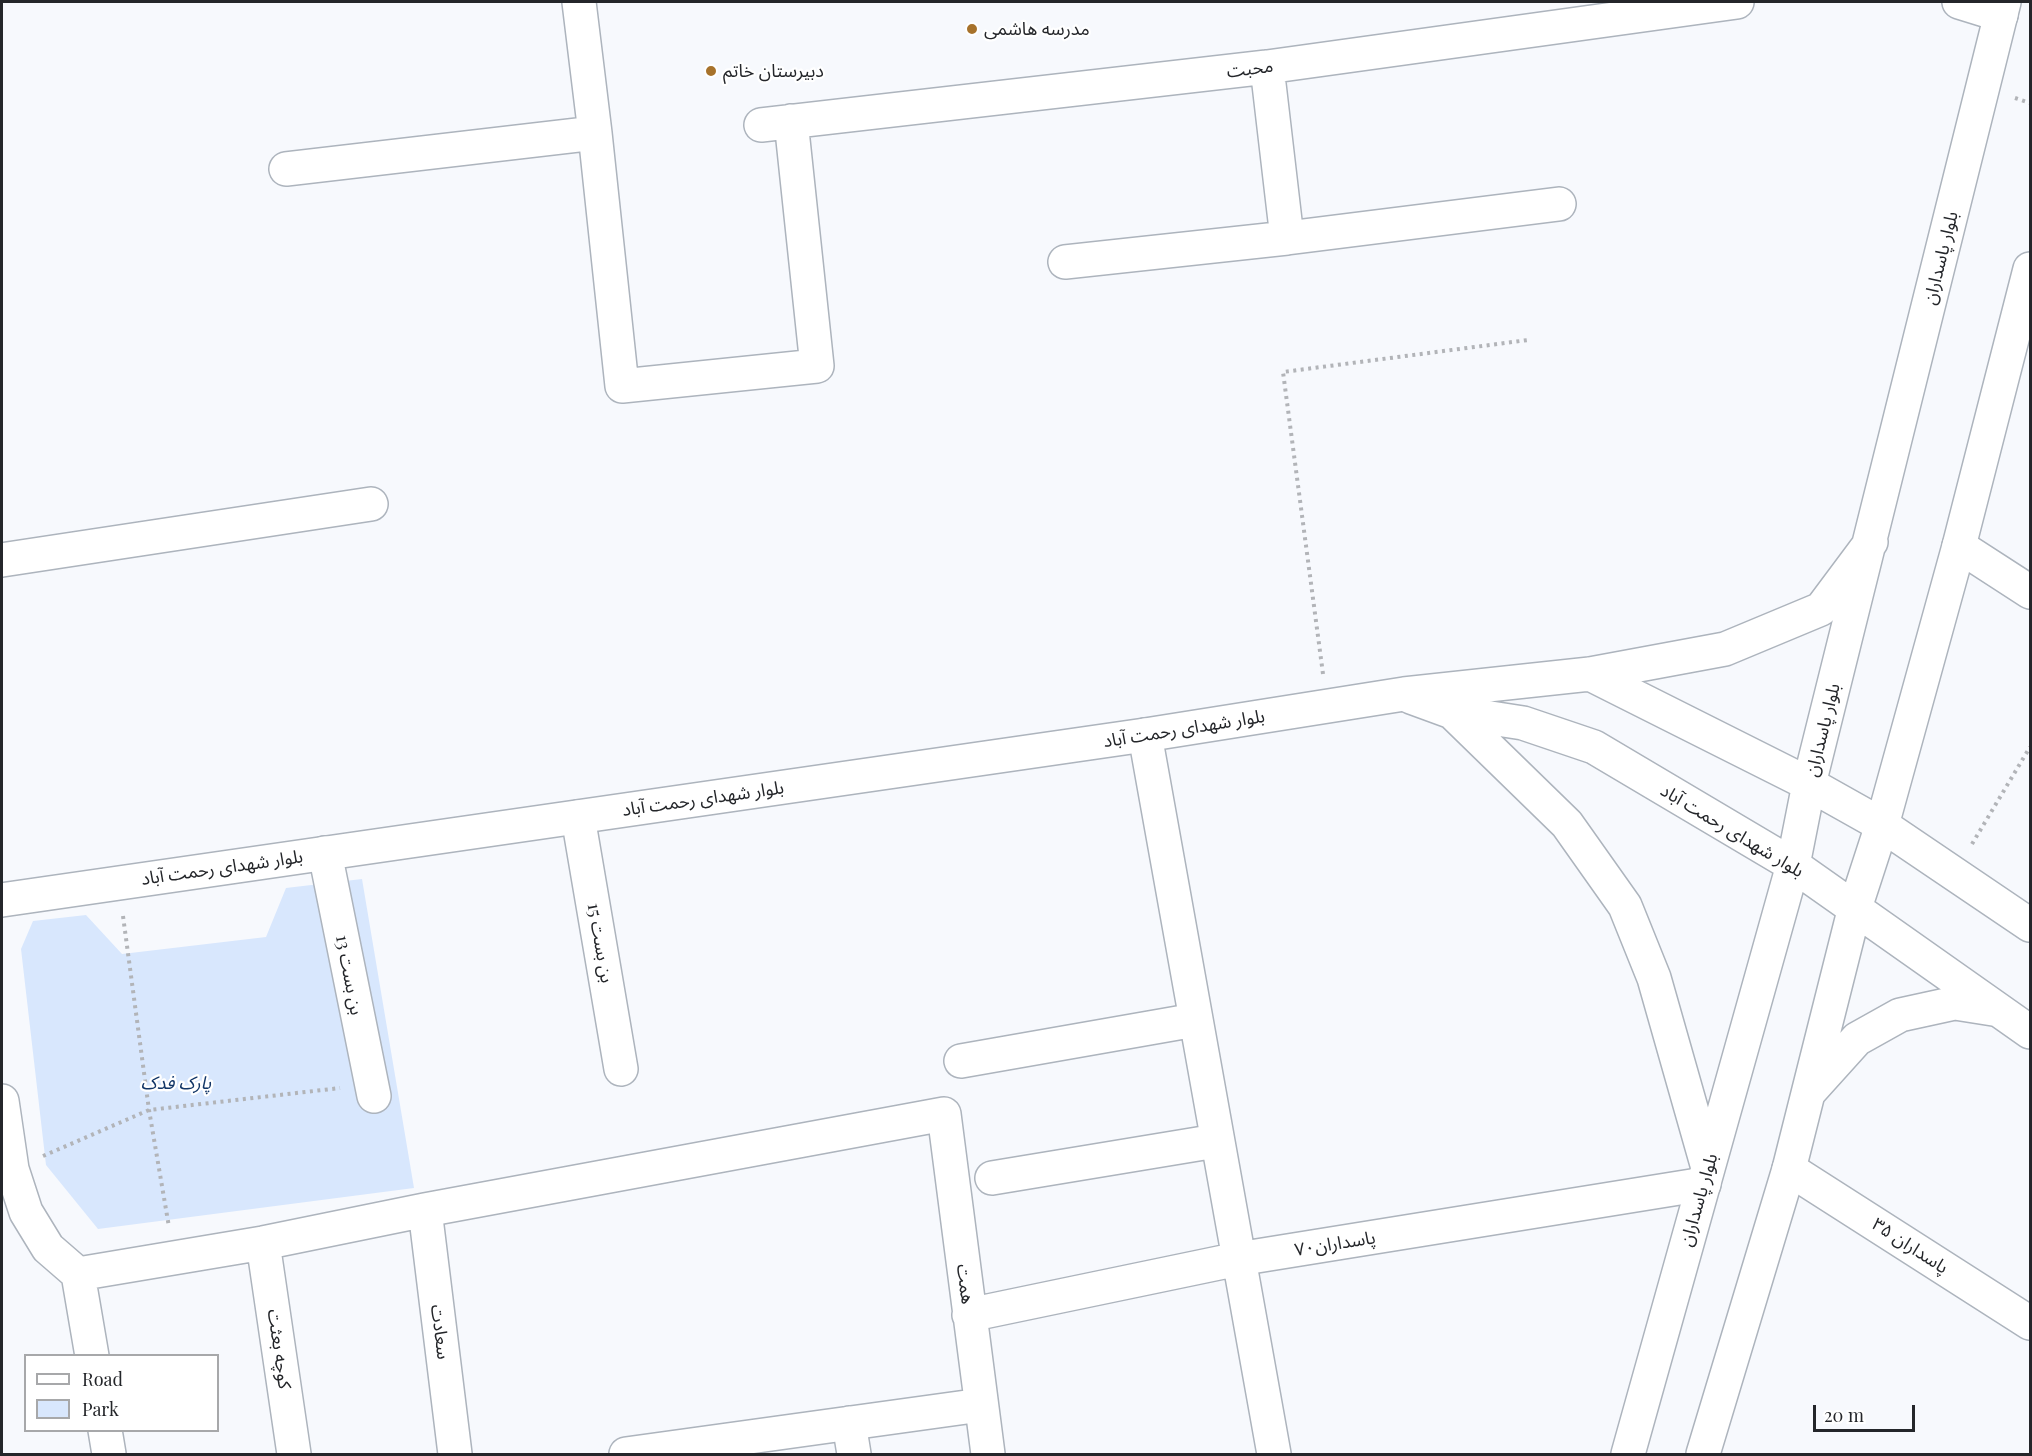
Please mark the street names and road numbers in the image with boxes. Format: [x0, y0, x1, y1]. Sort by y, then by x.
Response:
street label: محبت [1225, 55, 1275, 83]
street label: بلوار پاسداران [1919, 209, 1963, 307]
street label: بلوار پاسداران [1801, 681, 1845, 779]
street label: بلوار شهدای رحمت آباد [1102, 706, 1266, 752]
street label: بلوار شهدای رحمت آباد [621, 777, 785, 821]
street label: بلوار شهدای رحمت آباد [1656, 780, 1808, 882]
street label: بلوار شهدای رحمت آباد [140, 846, 304, 890]
street label: بن بست 15 [582, 901, 618, 985]
street label: بن بست 13 [331, 933, 367, 1017]
street label: بلوار پاسداران [1675, 1151, 1723, 1249]
street label: پاسداران ۳۵ [1868, 1213, 1952, 1279]
street label: پاسداران۷۰ [1293, 1227, 1377, 1261]
street label: همت [952, 1263, 978, 1305]
street label: سعادت [426, 1303, 454, 1361]
street label: کوچه بعثت [263, 1308, 295, 1390]

